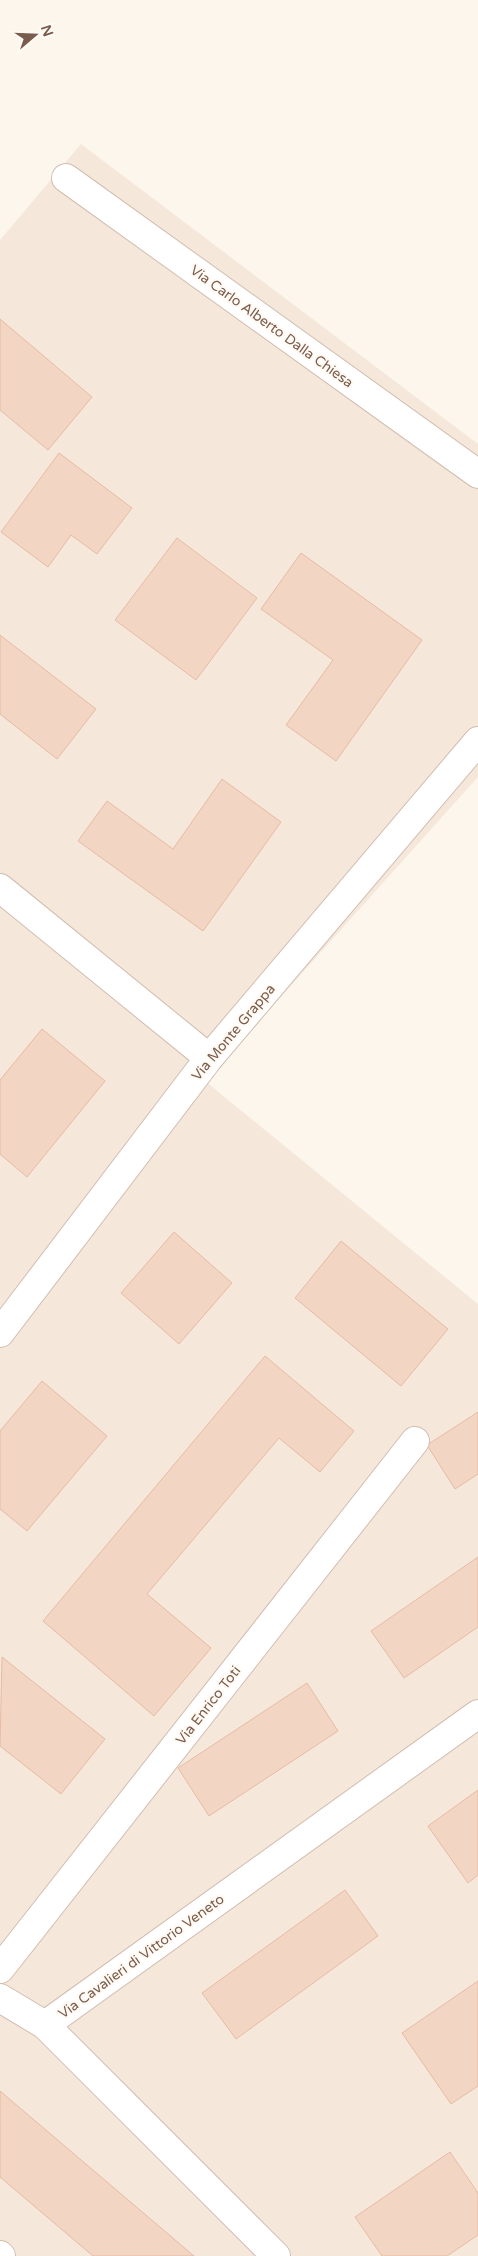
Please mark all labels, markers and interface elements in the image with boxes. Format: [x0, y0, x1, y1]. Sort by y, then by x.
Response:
north arrow [10, 10, 60, 60]
text: N [37, 23, 57, 39]
street label: Via Carlo Alberto Dalla Chiesa [187, 261, 357, 391]
street label: Via Monte Grappa [188, 981, 279, 1084]
street label: Via Enrico Toti [172, 1663, 244, 1748]
street label: Via Cavalieri di Vittorio Veneto [55, 1891, 228, 2022]

